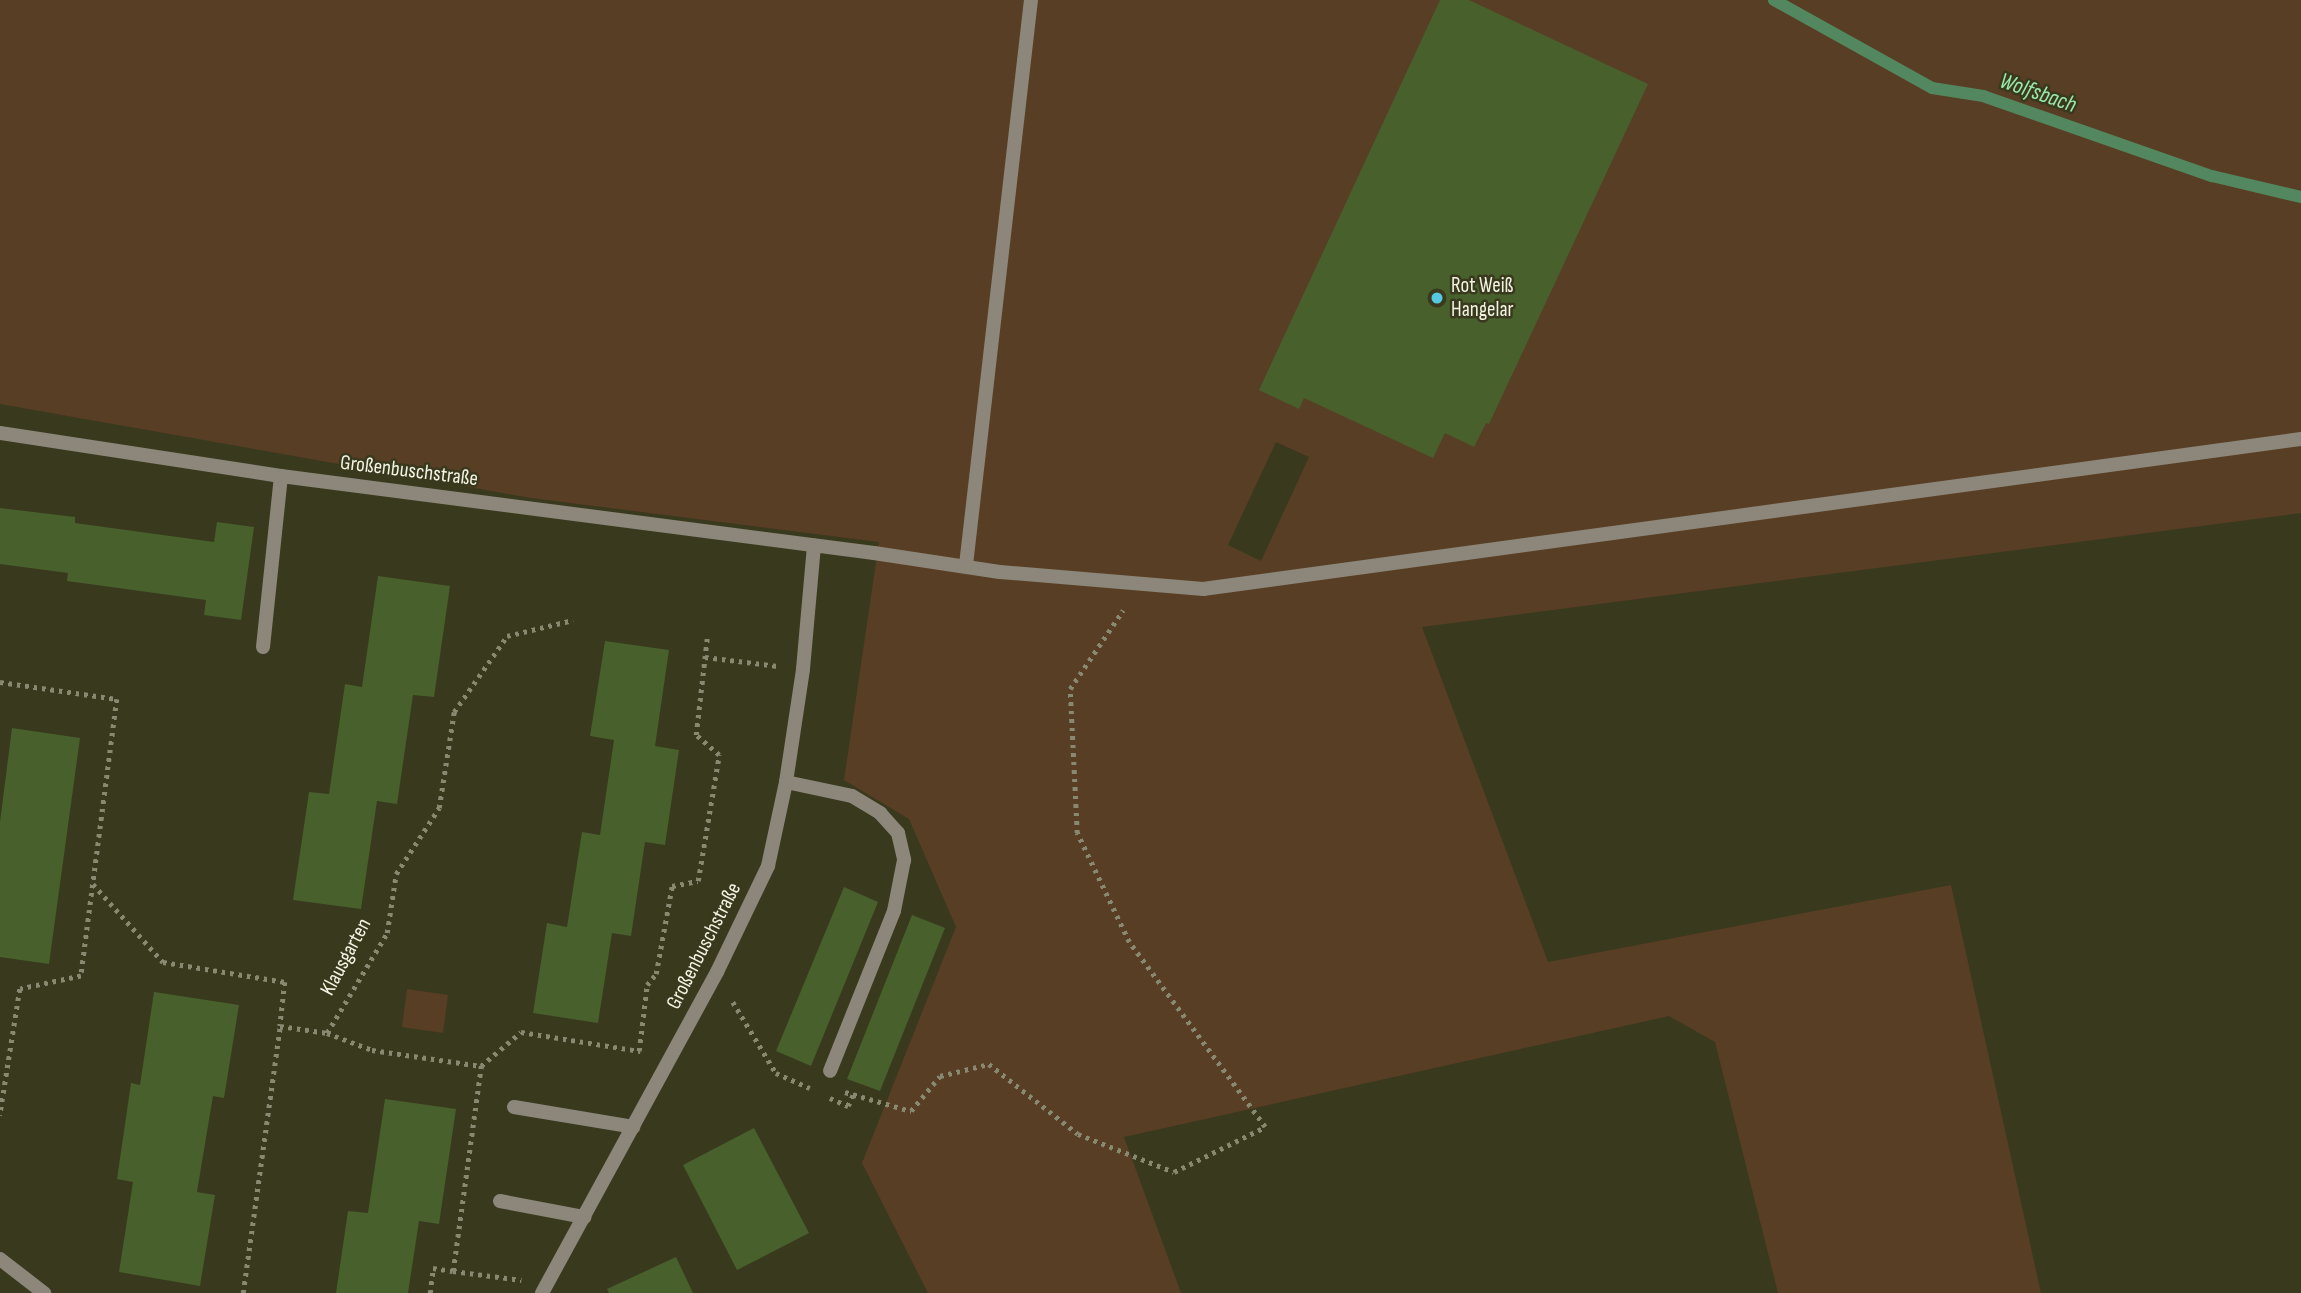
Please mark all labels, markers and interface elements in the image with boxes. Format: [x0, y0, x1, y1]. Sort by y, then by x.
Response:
water label: Wolfsbach [1996, 67, 2080, 119]
place label: Rot Weiß Hangelar [1451, 273, 1513, 323]
marker: Rot Weiß Hangelar [1429, 290, 1445, 306]
street label: Großenbuschstraße [339, 450, 479, 492]
street label: Großenbuschstraße [661, 879, 747, 1013]
street label: Klausgarten [315, 914, 377, 1000]

